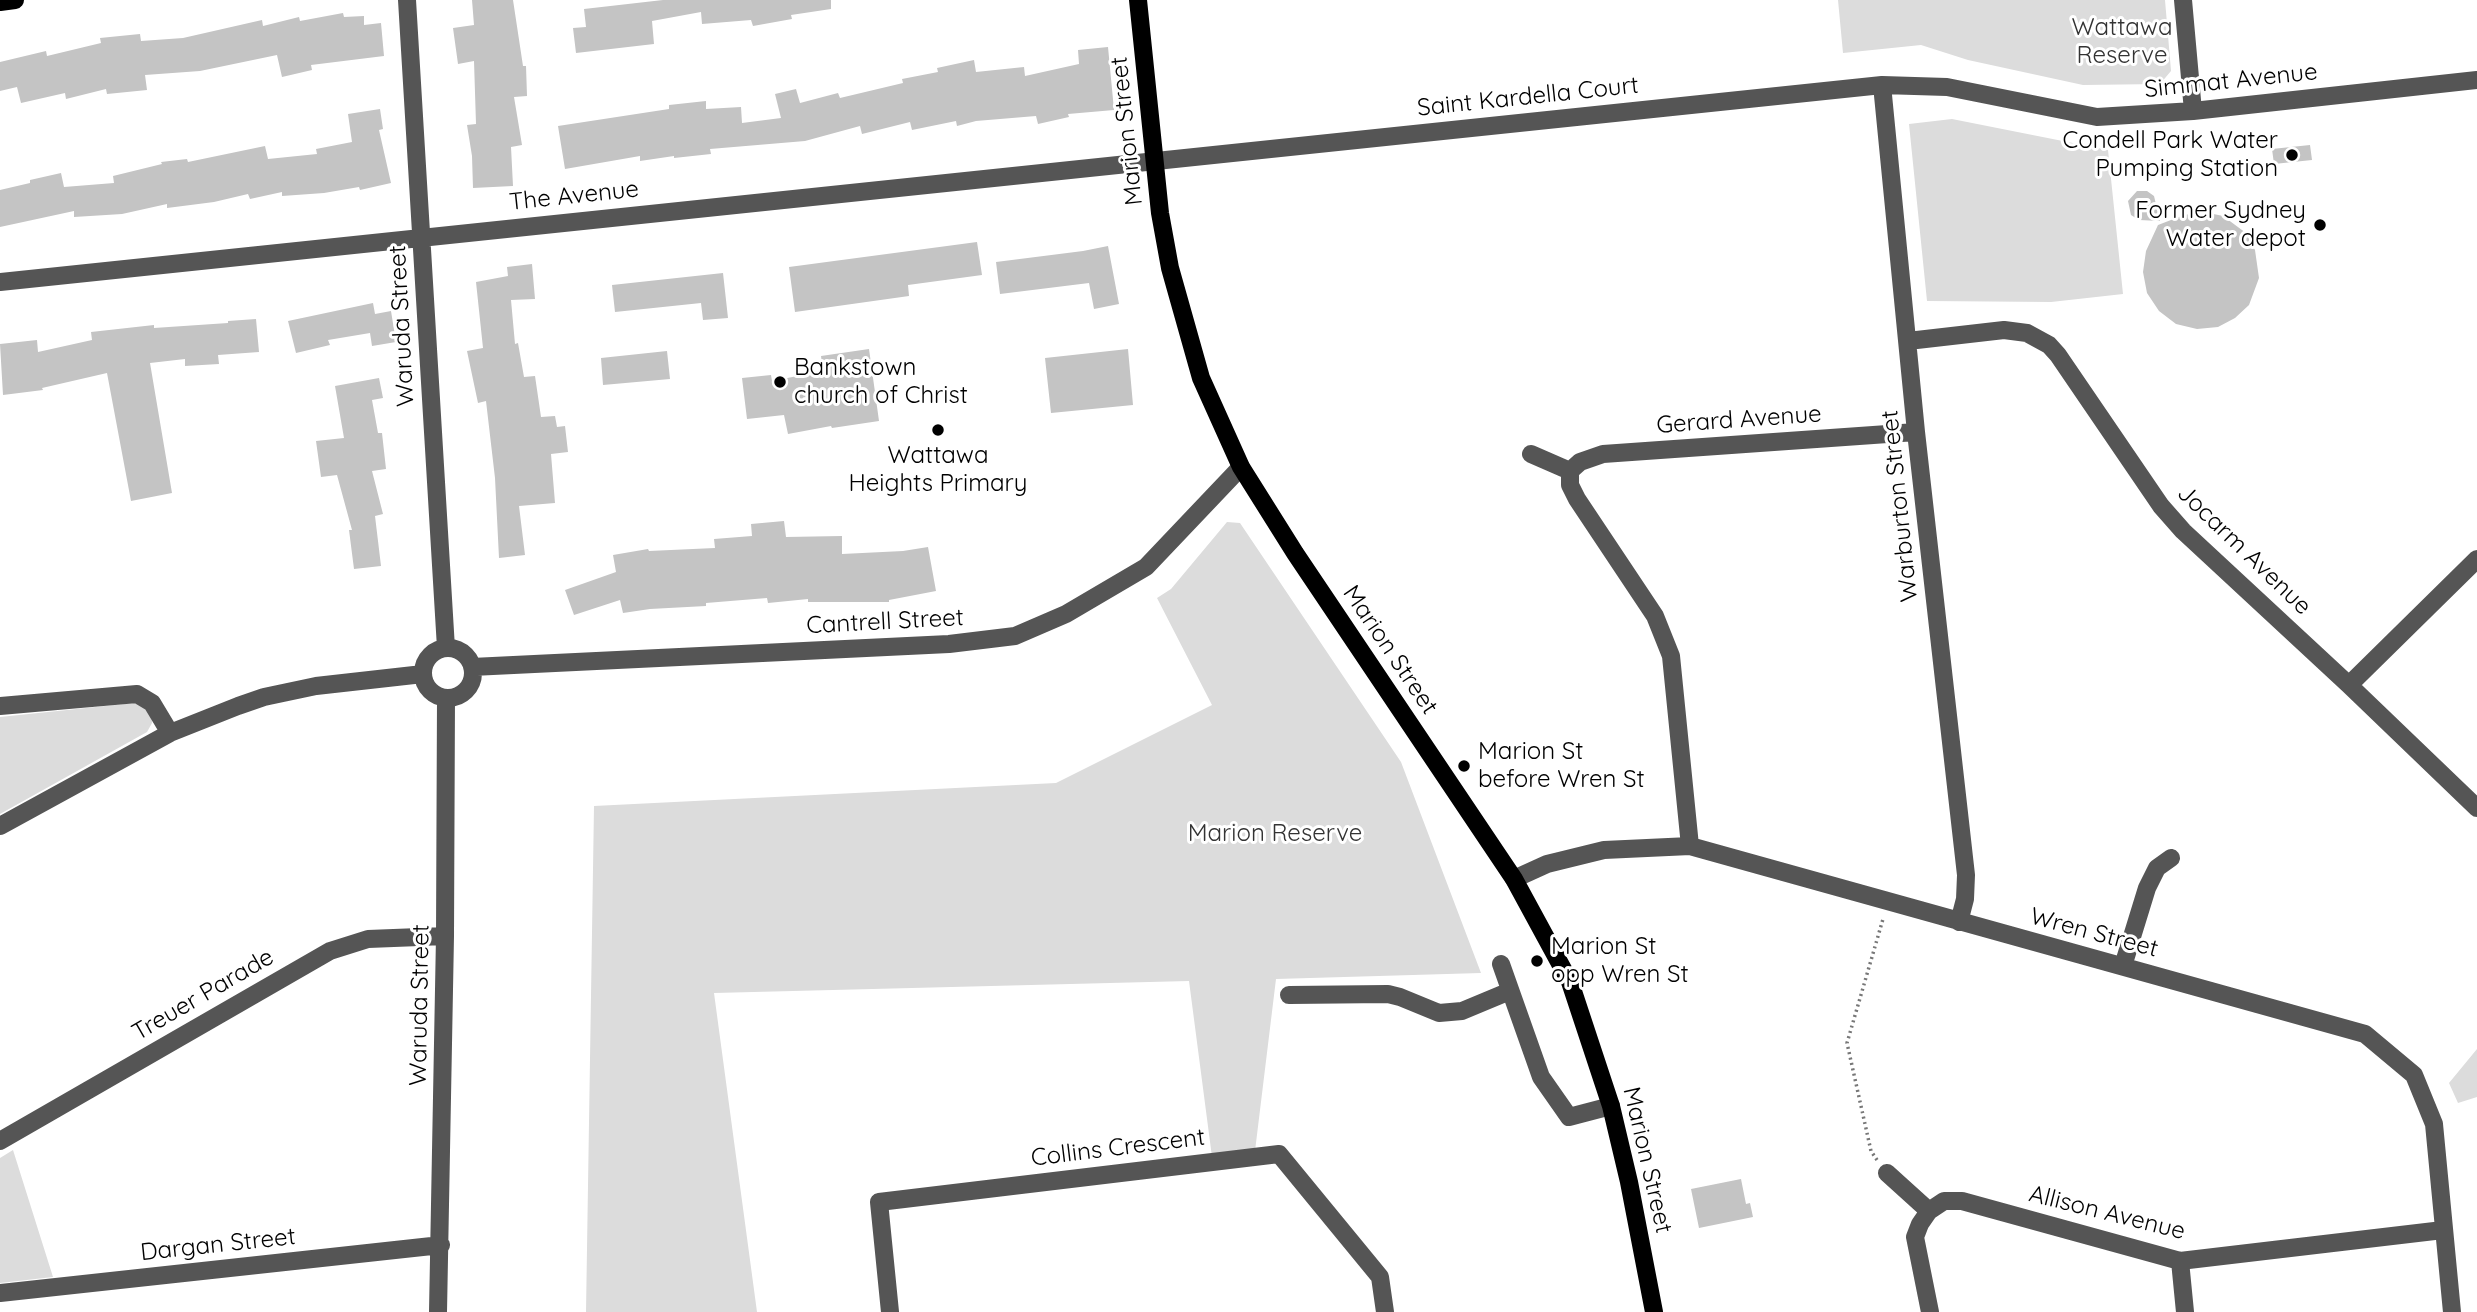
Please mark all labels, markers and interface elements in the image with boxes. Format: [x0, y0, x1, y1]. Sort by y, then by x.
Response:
park label: Wattawa Reserve [2072, 14, 2172, 70]
street label: Marion Street [1105, 55, 1149, 207]
street label: Simmat Avenue [2143, 58, 2319, 104]
street label: Saint Kardella Court [1416, 71, 1640, 123]
place label: Condell Park Water Pumping Station [2063, 127, 2278, 183]
marker: Condell Park Water Pumping Station [2284, 147, 2300, 163]
street label: The Avenue [508, 175, 640, 217]
place label: Former Sydney Water depot [2135, 197, 2306, 253]
marker: Former Sydney Water depot [2312, 217, 2328, 233]
street label: Waruda Street [383, 245, 421, 407]
place label: Bankstown church of Christ [794, 354, 968, 410]
marker: Bankstown church of Christ [772, 374, 788, 390]
street label: Gerard Avenue [1655, 400, 1823, 440]
street label: Warburton Street [1876, 409, 1924, 603]
marker: Wattawa Heights Primary [930, 422, 946, 438]
place label: Wattawa Heights Primary [849, 442, 1027, 498]
street label: Jocarm Avenue [2171, 479, 2317, 621]
street label: Marion Street [1336, 580, 1444, 720]
street label: Cantrell Street [806, 603, 964, 641]
place label: Marion St before Wren St [1478, 738, 1645, 794]
marker: Marion St before Wren St [1456, 758, 1472, 774]
park label: Marion Reserve [1188, 820, 1362, 848]
street label: Wren Street [2027, 902, 2161, 964]
street label: Waruda Street [404, 924, 436, 1086]
place label: Marion St opp Wren St [1551, 933, 1689, 989]
street label: Treuer Parade [127, 943, 279, 1047]
marker: Marion St opp Wren St [1529, 953, 1545, 969]
street label: Marion Street [1616, 1084, 1678, 1236]
street label: Collins Crescent [1029, 1123, 1207, 1173]
street label: Allison Avenue [2026, 1180, 2188, 1246]
street label: Dargan Street [139, 1223, 297, 1267]

